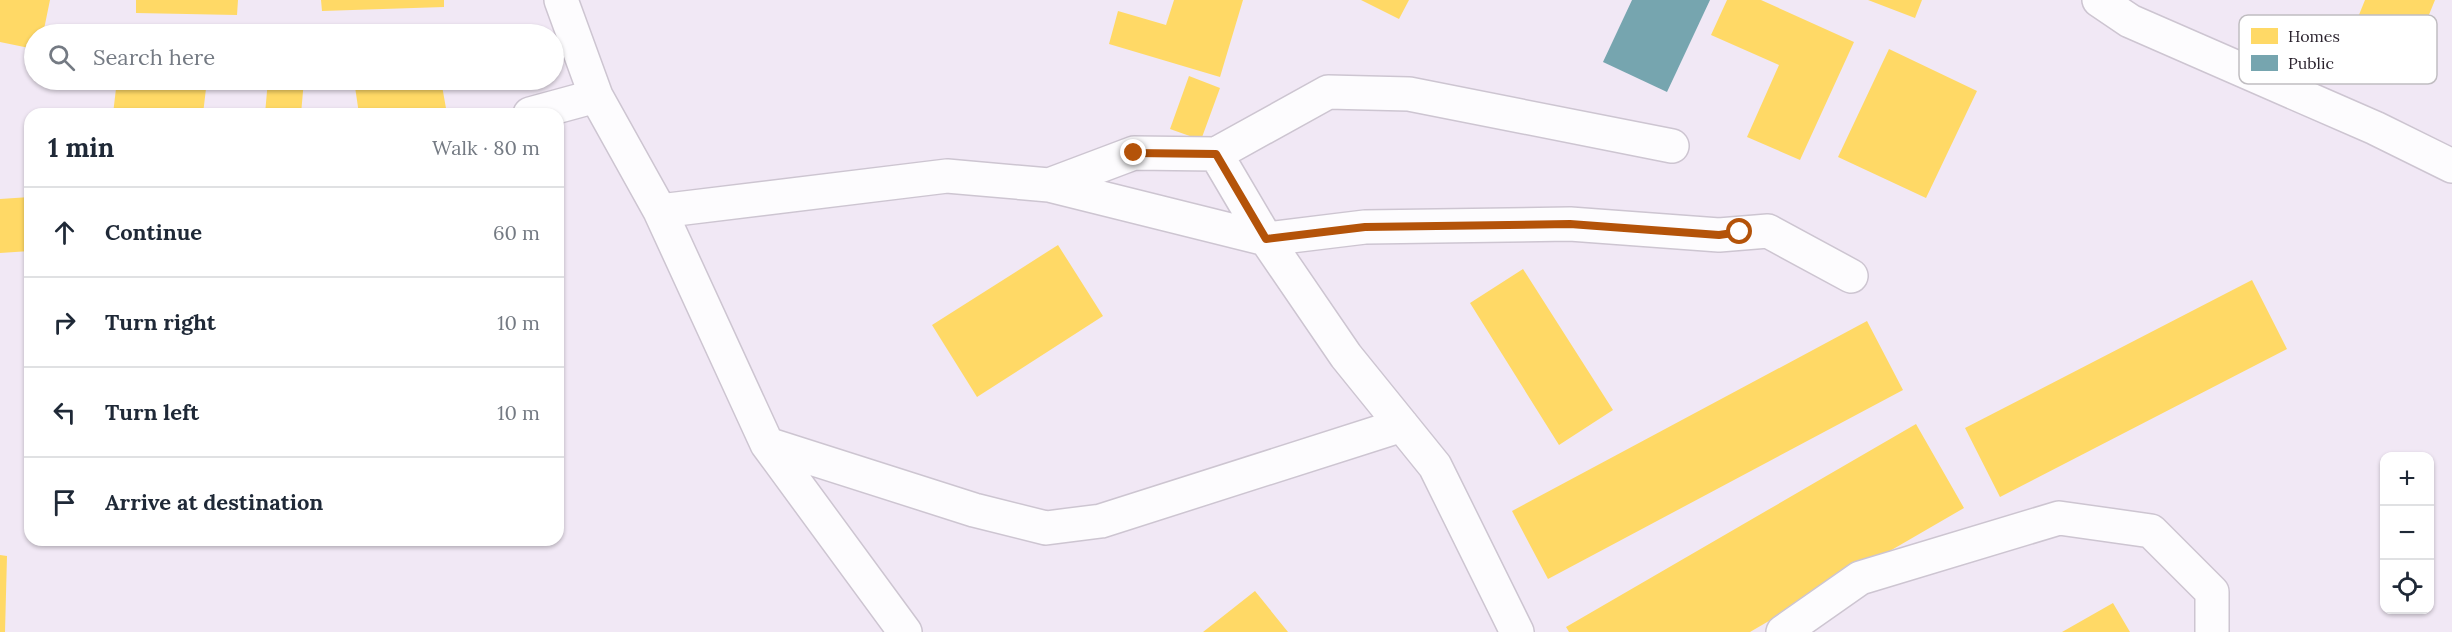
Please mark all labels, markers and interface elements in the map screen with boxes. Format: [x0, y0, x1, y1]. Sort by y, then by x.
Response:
legend [2239, 15, 2437, 84]
search box [24, 24, 564, 90]
text: Homes [2288, 26, 2340, 46]
icon: search [45, 41, 78, 74]
text: Search here [93, 43, 215, 71]
text: Public [2288, 53, 2334, 73]
text: 1 min [48, 131, 114, 164]
text: Walk · 80 m [432, 135, 540, 160]
route end [1120, 139, 1146, 165]
icon: ahead [48, 216, 81, 249]
text: Continue [105, 218, 202, 246]
route start [1726, 218, 1752, 244]
text: 60 m [493, 220, 540, 245]
icon: right [48, 306, 81, 339]
text: Turn right [105, 308, 216, 336]
text: 10 m [497, 310, 540, 335]
icon: left [48, 396, 81, 429]
text: Turn left [105, 398, 199, 426]
text: 10 m [497, 400, 540, 425]
map controls [2380, 452, 2434, 614]
button: + [2380, 452, 2434, 506]
icon: arrive [48, 486, 81, 519]
text: Arrive at destination [105, 488, 323, 516]
button: − [2380, 506, 2434, 560]
button: locate [2380, 560, 2434, 614]

